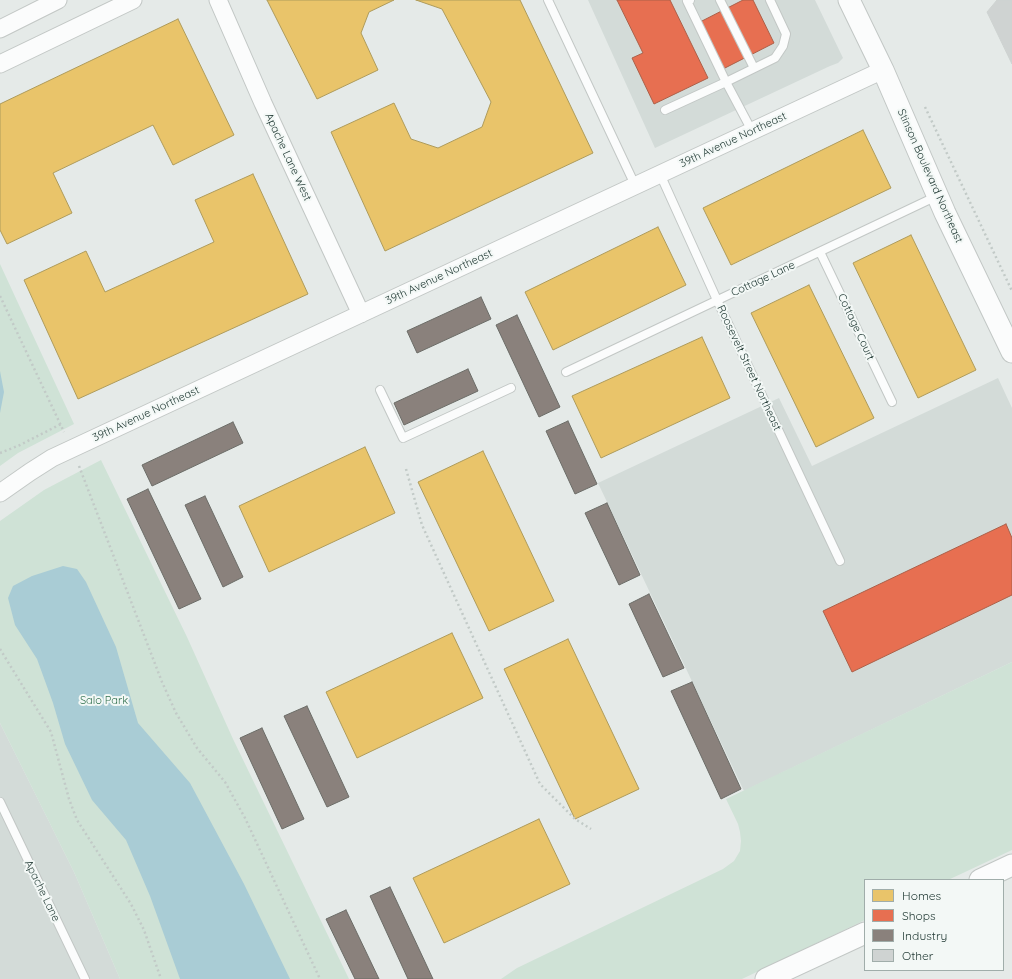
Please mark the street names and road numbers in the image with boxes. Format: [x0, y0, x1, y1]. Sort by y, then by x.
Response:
street label: Stinson Boulevard Northeast [894, 107, 966, 245]
street label: 39th Avenue Northeast [678, 109, 788, 171]
street label: Apache Lane West [262, 111, 314, 203]
street label: 39th Avenue Northeast [384, 246, 494, 308]
street label: Cottage Lane [729, 258, 797, 300]
street label: Cottage Court [835, 292, 877, 362]
street label: Roosevelt Street Northeast [714, 303, 784, 433]
street label: 39th Avenue Northeast [91, 383, 201, 445]
street label: Apache Lane [21, 858, 63, 924]

